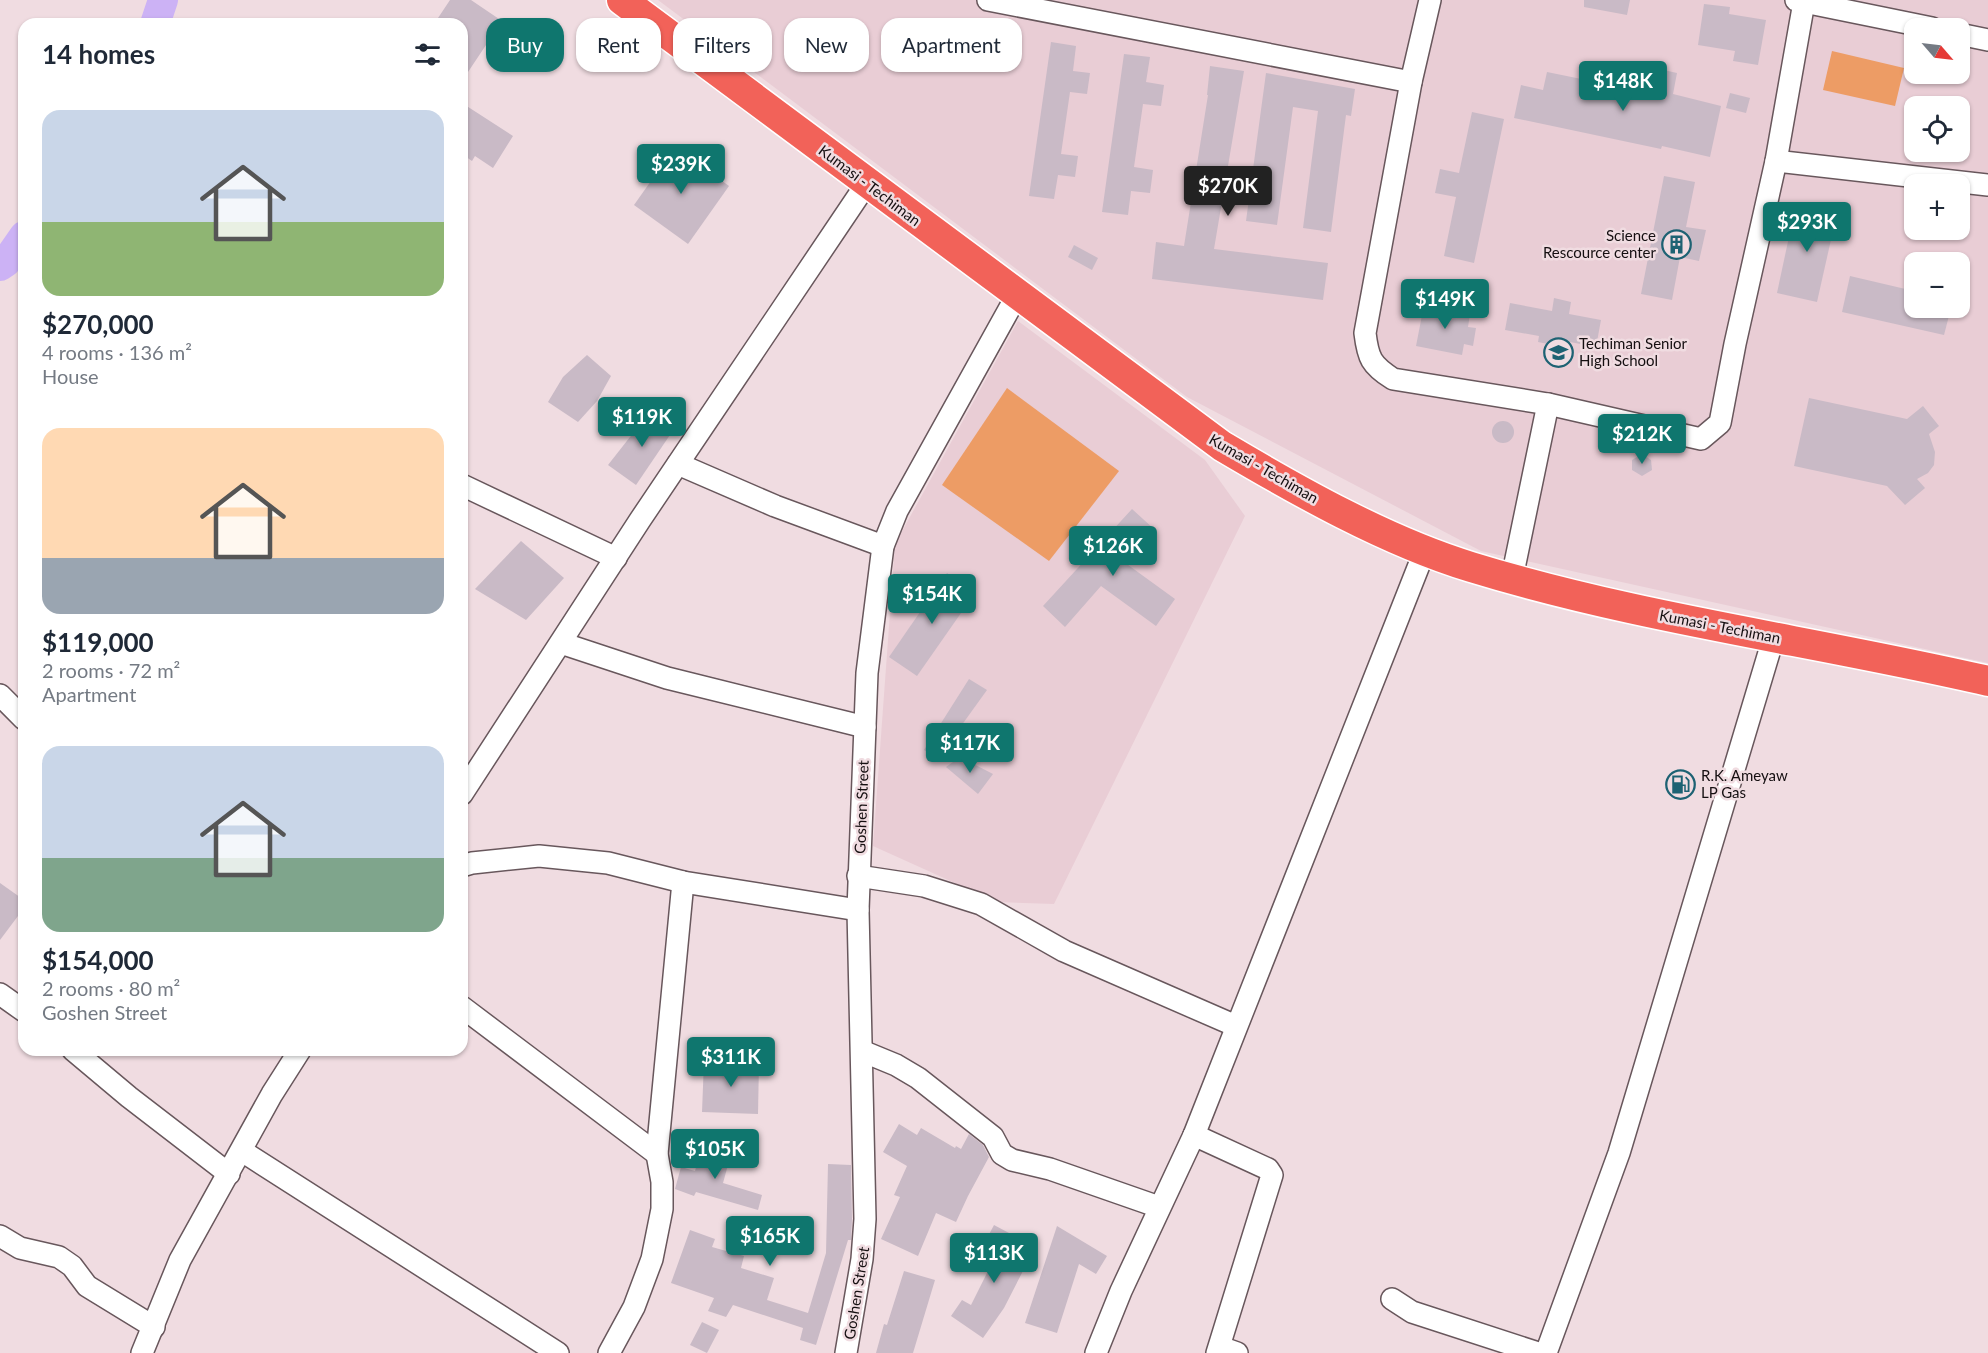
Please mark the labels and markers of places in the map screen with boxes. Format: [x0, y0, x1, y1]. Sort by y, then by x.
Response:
pin: $148K [1581, 61, 1665, 112]
pin: $239K [639, 144, 723, 195]
pin: $270K [1186, 166, 1270, 217]
pin: $293K [1765, 202, 1849, 253]
place label: Science Rescource center [1543, 226, 1657, 261]
building icon: Science Rescource center [1661, 228, 1693, 260]
pin: $149K [1403, 279, 1487, 330]
place label: Techiman Senior High School [1579, 334, 1688, 369]
school or university icon: Techiman Senior High School [1542, 336, 1574, 368]
pin: $119K [600, 397, 684, 448]
pin: $212K [1600, 414, 1684, 465]
pin: $126K [1071, 526, 1155, 577]
pin: $154K [890, 574, 974, 625]
pin: $117K [928, 723, 1012, 774]
place label: R.K. Ameyaw LP Gas [1701, 766, 1788, 801]
fuel station icon: R.K. Ameyaw LP Gas [1664, 768, 1696, 800]
pin: $311K [689, 1037, 773, 1088]
pin: $105K [673, 1129, 757, 1180]
pin: $165K [728, 1216, 812, 1267]
pin: $113K [952, 1233, 1036, 1284]

